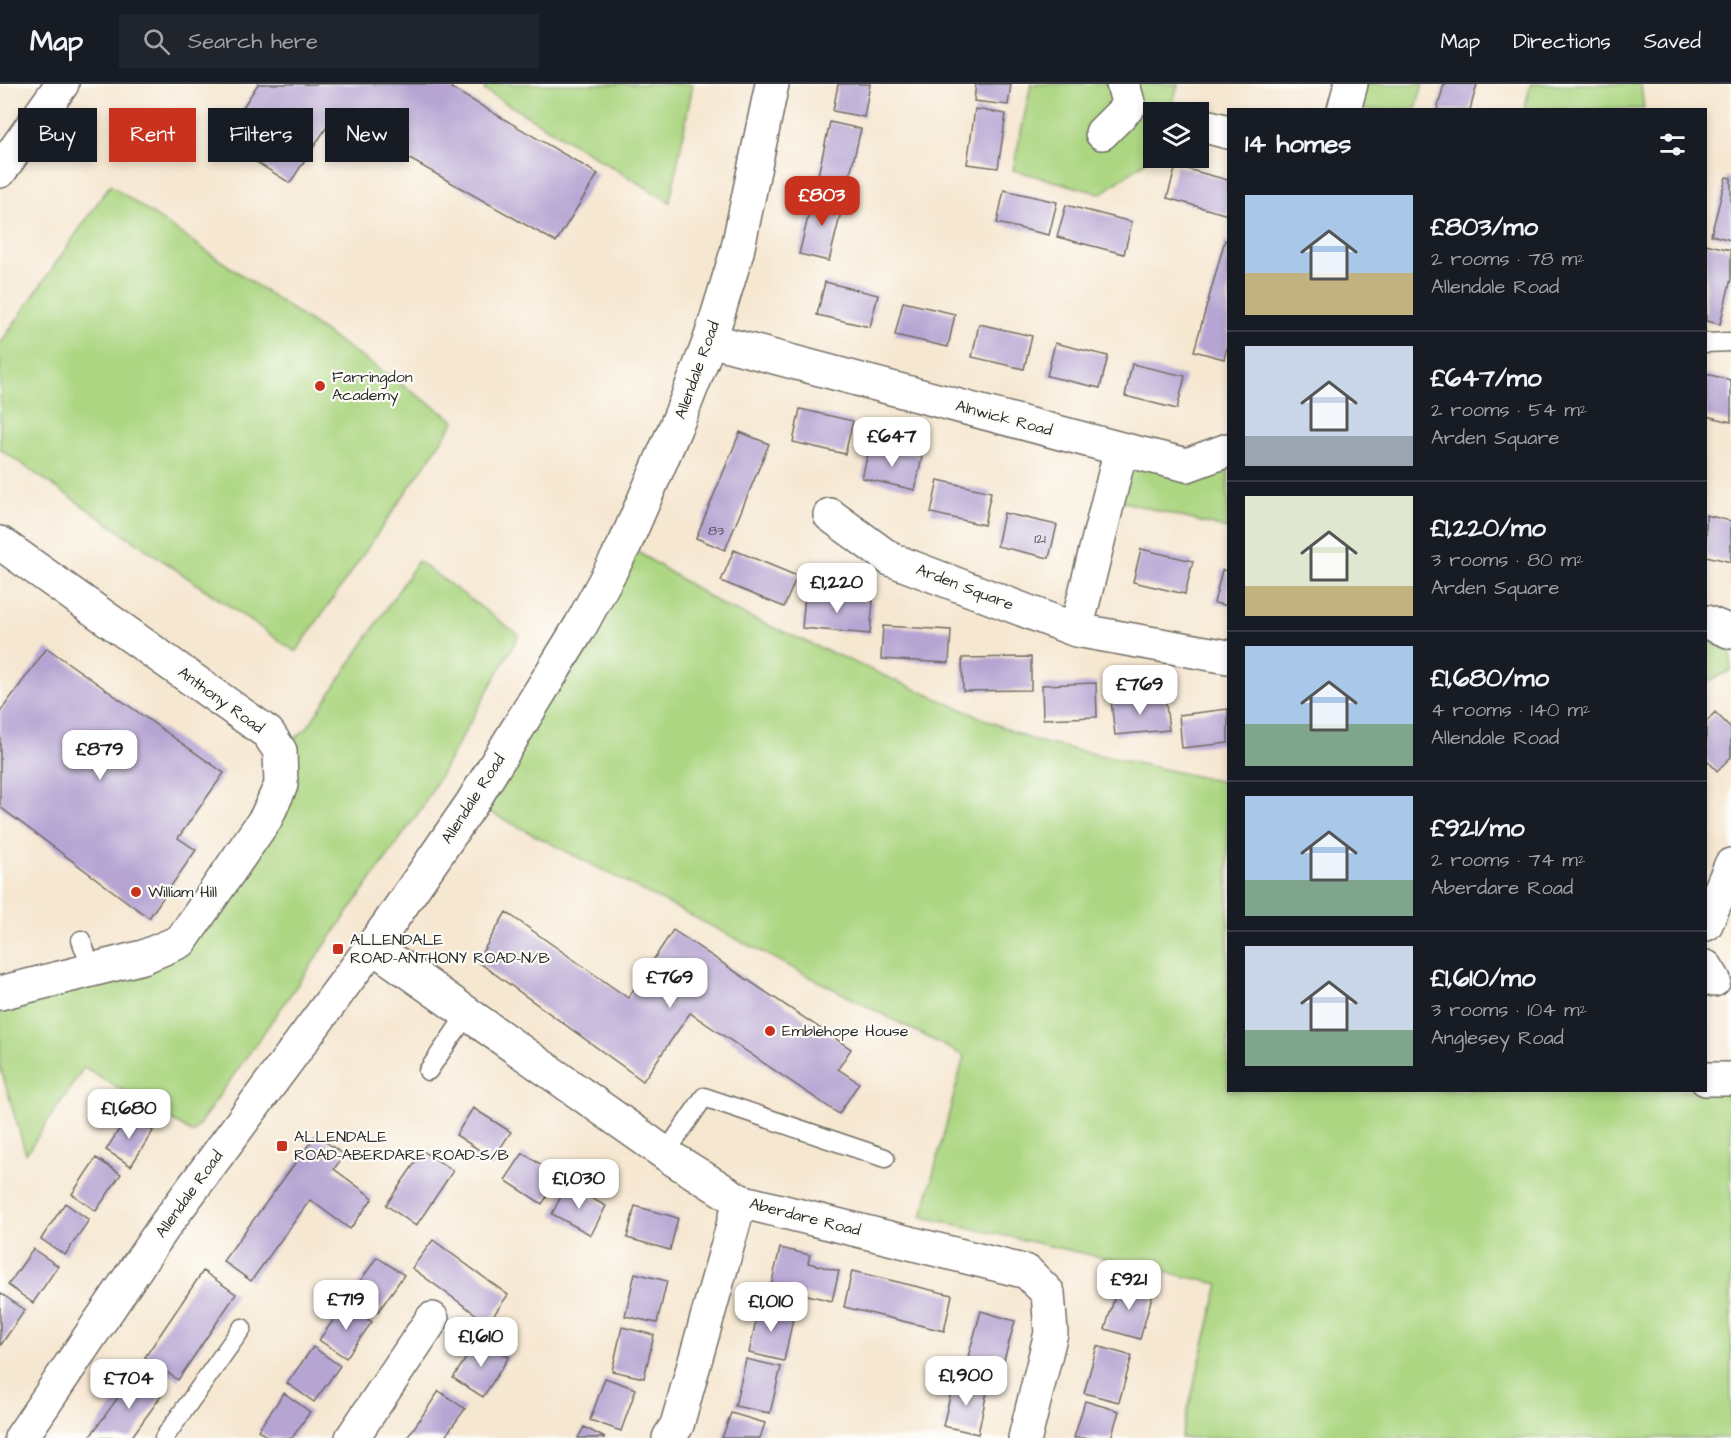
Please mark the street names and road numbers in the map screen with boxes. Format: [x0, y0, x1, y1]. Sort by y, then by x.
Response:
street label: Allendale Road [669, 318, 725, 422]
street label: Alnwick Road [953, 395, 1055, 441]
street label: Arden Square [913, 558, 1017, 616]
street label: Anthony Road [173, 661, 269, 740]
street label: Allendale Road [436, 750, 510, 848]
street label: Allendale Road [150, 1146, 228, 1242]
street label: Aberdare Road [747, 1193, 863, 1241]

